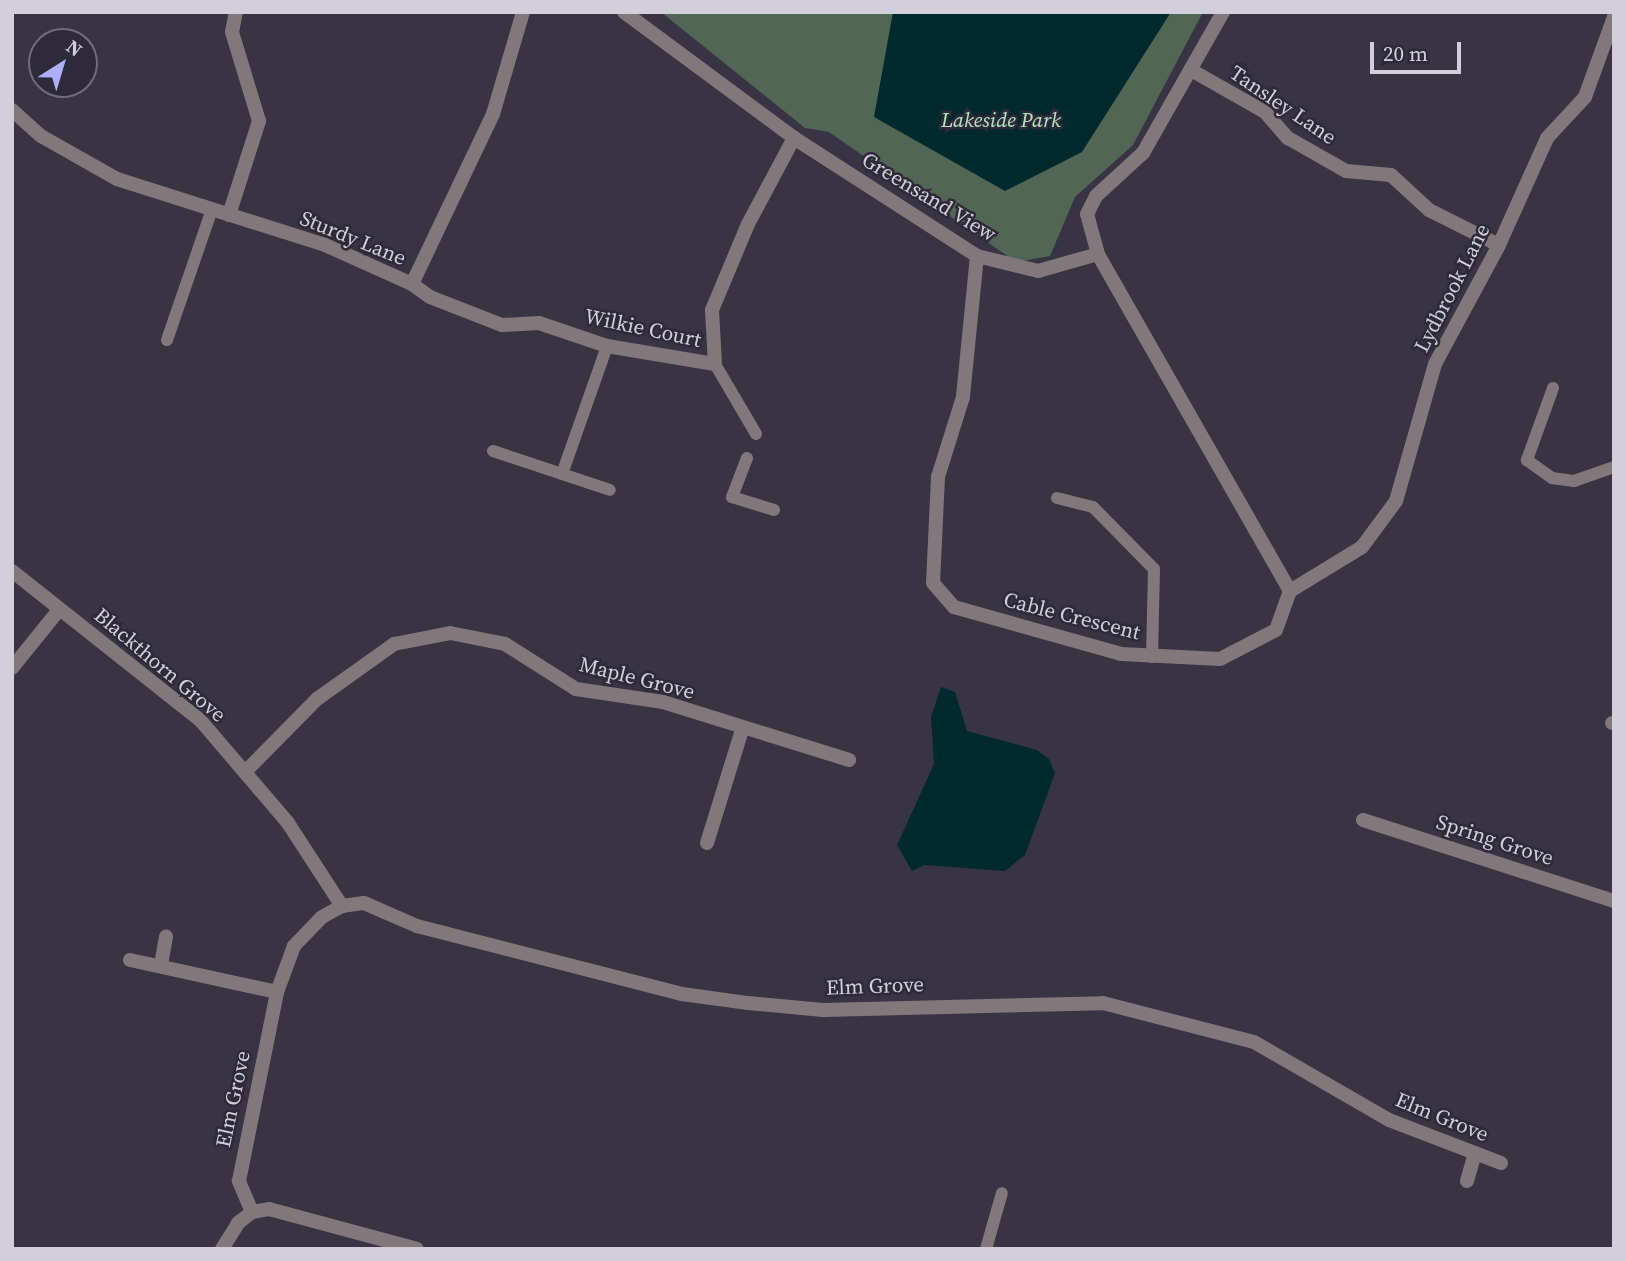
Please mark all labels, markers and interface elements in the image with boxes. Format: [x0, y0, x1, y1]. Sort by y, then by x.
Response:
north arrow [28, 28, 98, 98]
scale bar [1374, 28, 1465, 72]
text: N [61, 33, 88, 62]
text: 20 m [1383, 39, 1428, 68]
street label: Tansley Lane [1225, 60, 1341, 150]
park label: Lakeside Park [941, 107, 1061, 133]
street label: Greensand View [857, 147, 1001, 247]
street label: Sturdy Lane [296, 205, 410, 271]
street label: Lydbrook Lane [1409, 220, 1495, 356]
street label: Wilkie Court [582, 303, 704, 353]
street label: Cable Crescent [1001, 587, 1143, 645]
street label: Blackthorn Grove [89, 603, 231, 727]
street label: Maple Grove [577, 651, 697, 705]
street label: Spring Grove [1433, 809, 1557, 871]
street label: Elm Grove [826, 972, 924, 1000]
street label: Elm Grove [210, 1048, 256, 1150]
street label: Elm Grove [1392, 1087, 1492, 1147]

